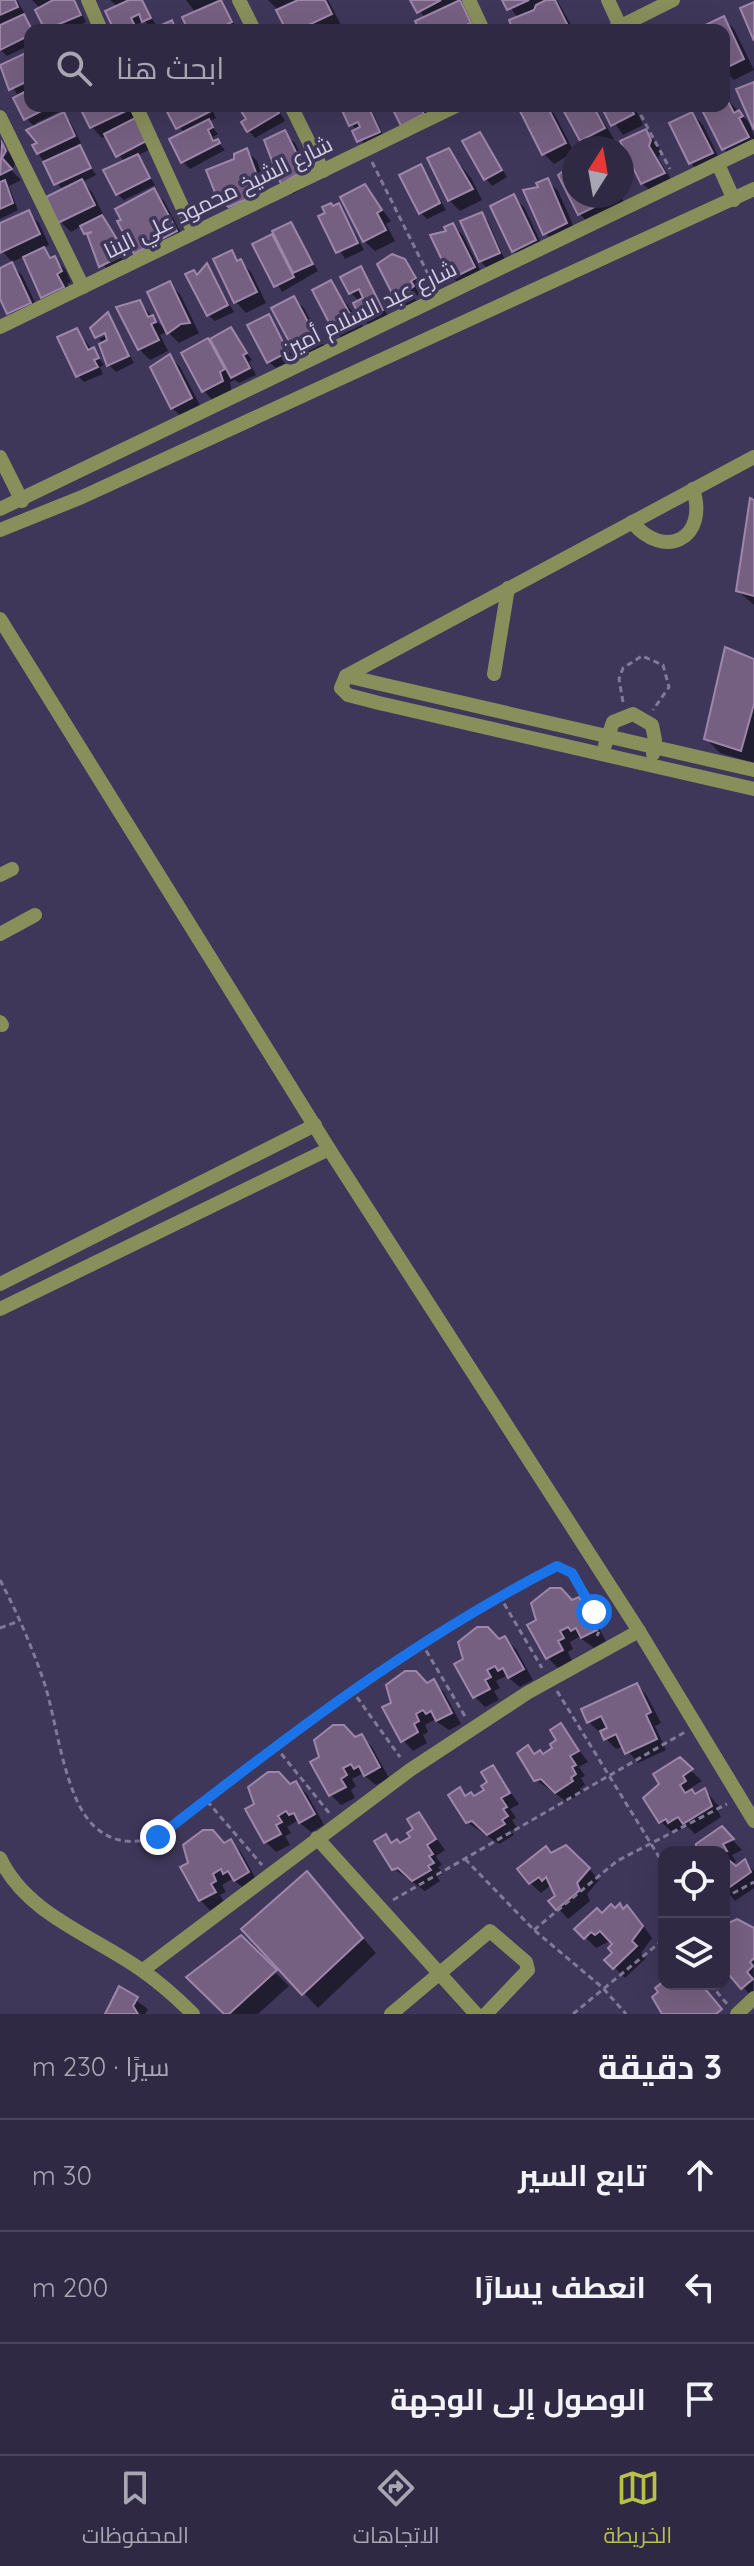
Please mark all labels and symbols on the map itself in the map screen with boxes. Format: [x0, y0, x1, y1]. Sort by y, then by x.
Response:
street label: شارع الشيخ محمود علي البنا [99, 129, 338, 267]
north arrow [562, 136, 634, 208]
street label: شارع عبد السلام أمين [275, 254, 462, 366]
route start [576, 1594, 612, 1630]
route end [140, 1819, 176, 1855]

